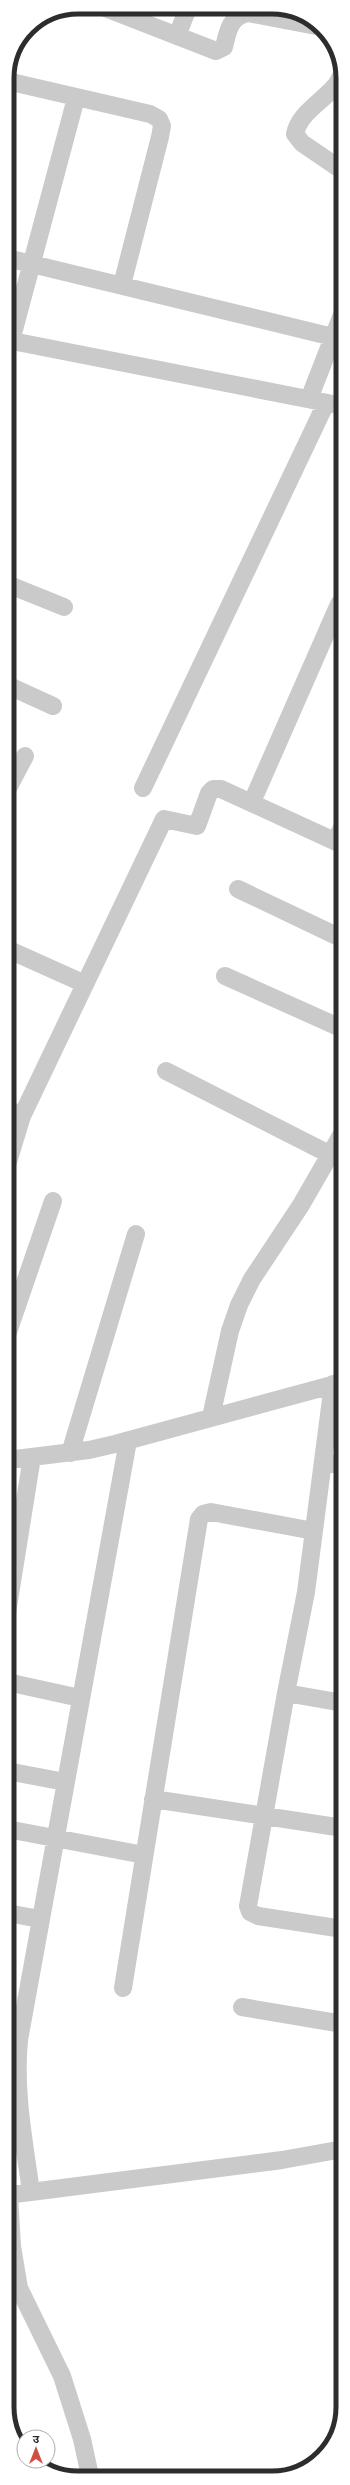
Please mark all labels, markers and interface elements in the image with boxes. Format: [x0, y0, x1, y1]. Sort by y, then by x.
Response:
north arrow [16, 2429, 56, 2469]
text: उ [33, 2432, 40, 2446]

